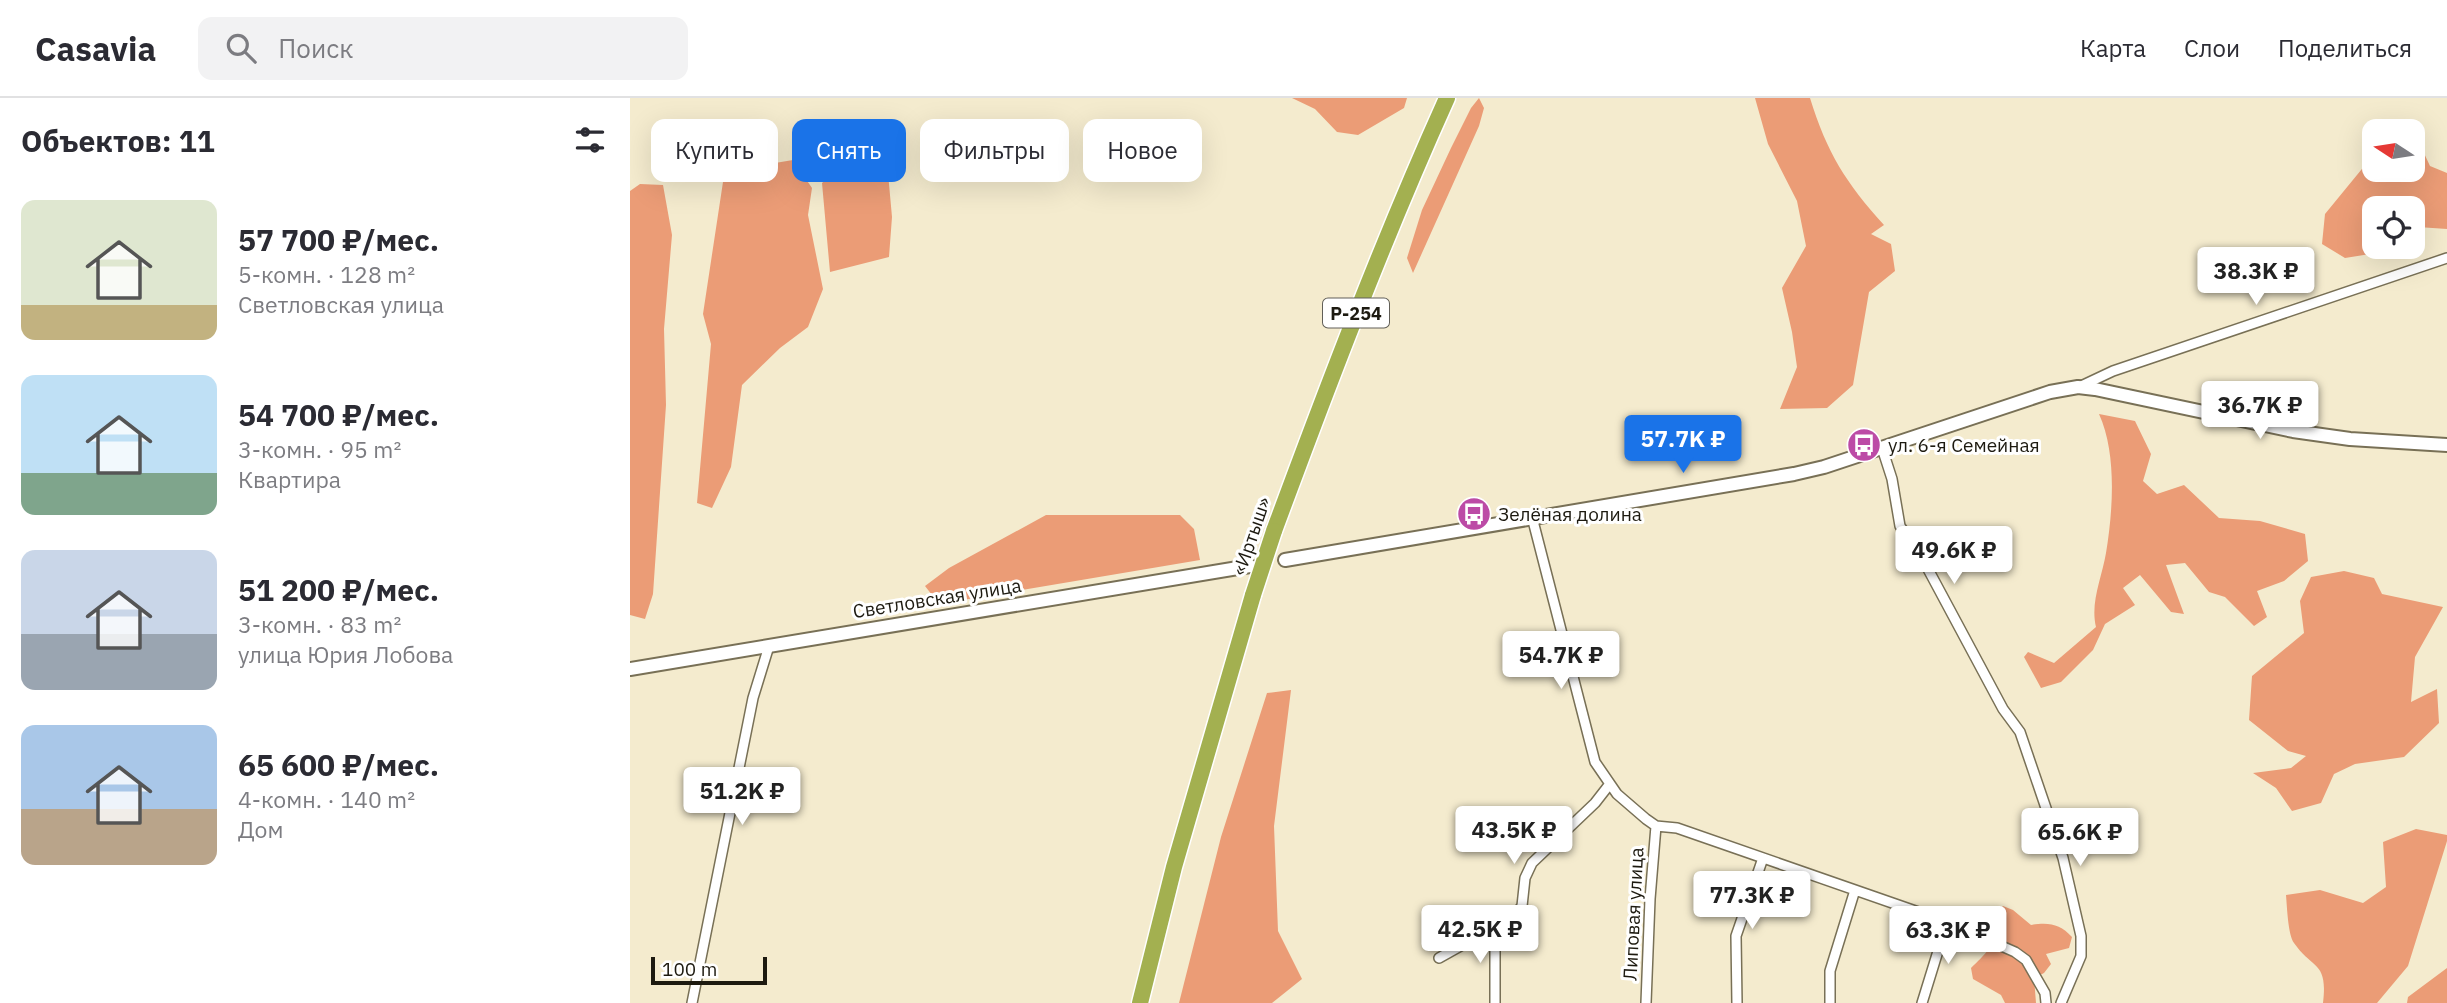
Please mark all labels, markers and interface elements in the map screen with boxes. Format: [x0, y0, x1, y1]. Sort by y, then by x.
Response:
search box [198, 17, 688, 80]
text: Casavia [35, 27, 156, 70]
icon: search [222, 29, 260, 67]
text: Поиск [278, 31, 354, 65]
text: Карта [2080, 32, 2146, 64]
text: Слои [2184, 32, 2240, 64]
text: Поделиться [2278, 32, 2412, 64]
chip: Купить [651, 119, 778, 182]
chip: Снять [792, 119, 906, 182]
chip: Фильтры [920, 119, 1069, 182]
chip: Новое [1083, 119, 1202, 182]
north arrow [2362, 119, 2426, 182]
map controls [2362, 119, 2425, 259]
text: Объектов: 11 [21, 121, 215, 160]
icon: filters [571, 121, 609, 159]
button: locate [2362, 196, 2425, 259]
text: 57 700 ₽/мес. [238, 220, 439, 259]
icon: home [77, 228, 161, 312]
pin: 38.3K ₽ [2191, 248, 2321, 307]
text: 38.3K ₽ [2213, 255, 2299, 285]
text: 5-комн. · 128 m² [238, 259, 415, 289]
text: Светловская улица [238, 289, 444, 319]
road number: Р-254 [1323, 298, 1389, 328]
pin: 36.7K ₽ [2195, 382, 2325, 441]
text: 36.7K ₽ [2217, 389, 2303, 419]
text: 54 700 ₽/мес. [238, 395, 439, 434]
icon: home [77, 403, 161, 487]
pin: 57.7K ₽ [1618, 416, 1748, 475]
text: 57.7K ₽ [1640, 423, 1726, 453]
bus stop icon: ул. 6-я Семейная [1845, 426, 1883, 464]
place label: ул. 6-я Семейная [1888, 433, 2040, 457]
text: 3-комн. · 95 m² [238, 434, 401, 464]
text: Квартира [238, 464, 341, 494]
street label: «Иртыш» [1226, 493, 1276, 578]
bus stop icon: Зелёная долина [1455, 495, 1493, 533]
place label: Зелёная долина [1498, 502, 1642, 526]
pin: 49.6K ₽ [1889, 526, 2019, 586]
text: 49.6K ₽ [1911, 534, 1997, 564]
text: 51 200 ₽/мес. [238, 570, 439, 609]
street label: Светловская улица [851, 573, 1023, 623]
icon: home [77, 578, 161, 662]
text: 3-комн. · 83 m² [238, 609, 401, 639]
pin: 54.7K ₽ [1496, 632, 1626, 691]
text: улица Юрия Лобова [238, 639, 453, 669]
text: 54.7K ₽ [1518, 639, 1604, 669]
text: 65 600 ₽/мес. [238, 745, 439, 784]
icon: home [77, 753, 161, 837]
pin: 51.2K ₽ [677, 768, 807, 827]
text: 51.2K ₽ [699, 775, 785, 805]
text: 4-комн. · 140 m² [238, 784, 415, 814]
pin: 43.5K ₽ [1449, 806, 1579, 866]
pin: 65.6K ₽ [2015, 808, 2145, 868]
text: Дом [238, 814, 283, 844]
text: 43.5K ₽ [1471, 814, 1557, 844]
text: 65.6K ₽ [2037, 816, 2123, 846]
street label: Липовая улица [1618, 847, 1648, 981]
pin: 77.3K ₽ [1687, 872, 1817, 931]
text: 77.3K ₽ [1709, 879, 1795, 909]
pin: 42.5K ₽ [1415, 906, 1545, 965]
pin: 63.3K ₽ [1883, 906, 2013, 966]
text: 42.5K ₽ [1437, 913, 1523, 943]
text: 63.3K ₽ [1905, 914, 1991, 944]
scale bar [651, 954, 766, 986]
text: 100 m [662, 957, 717, 981]

